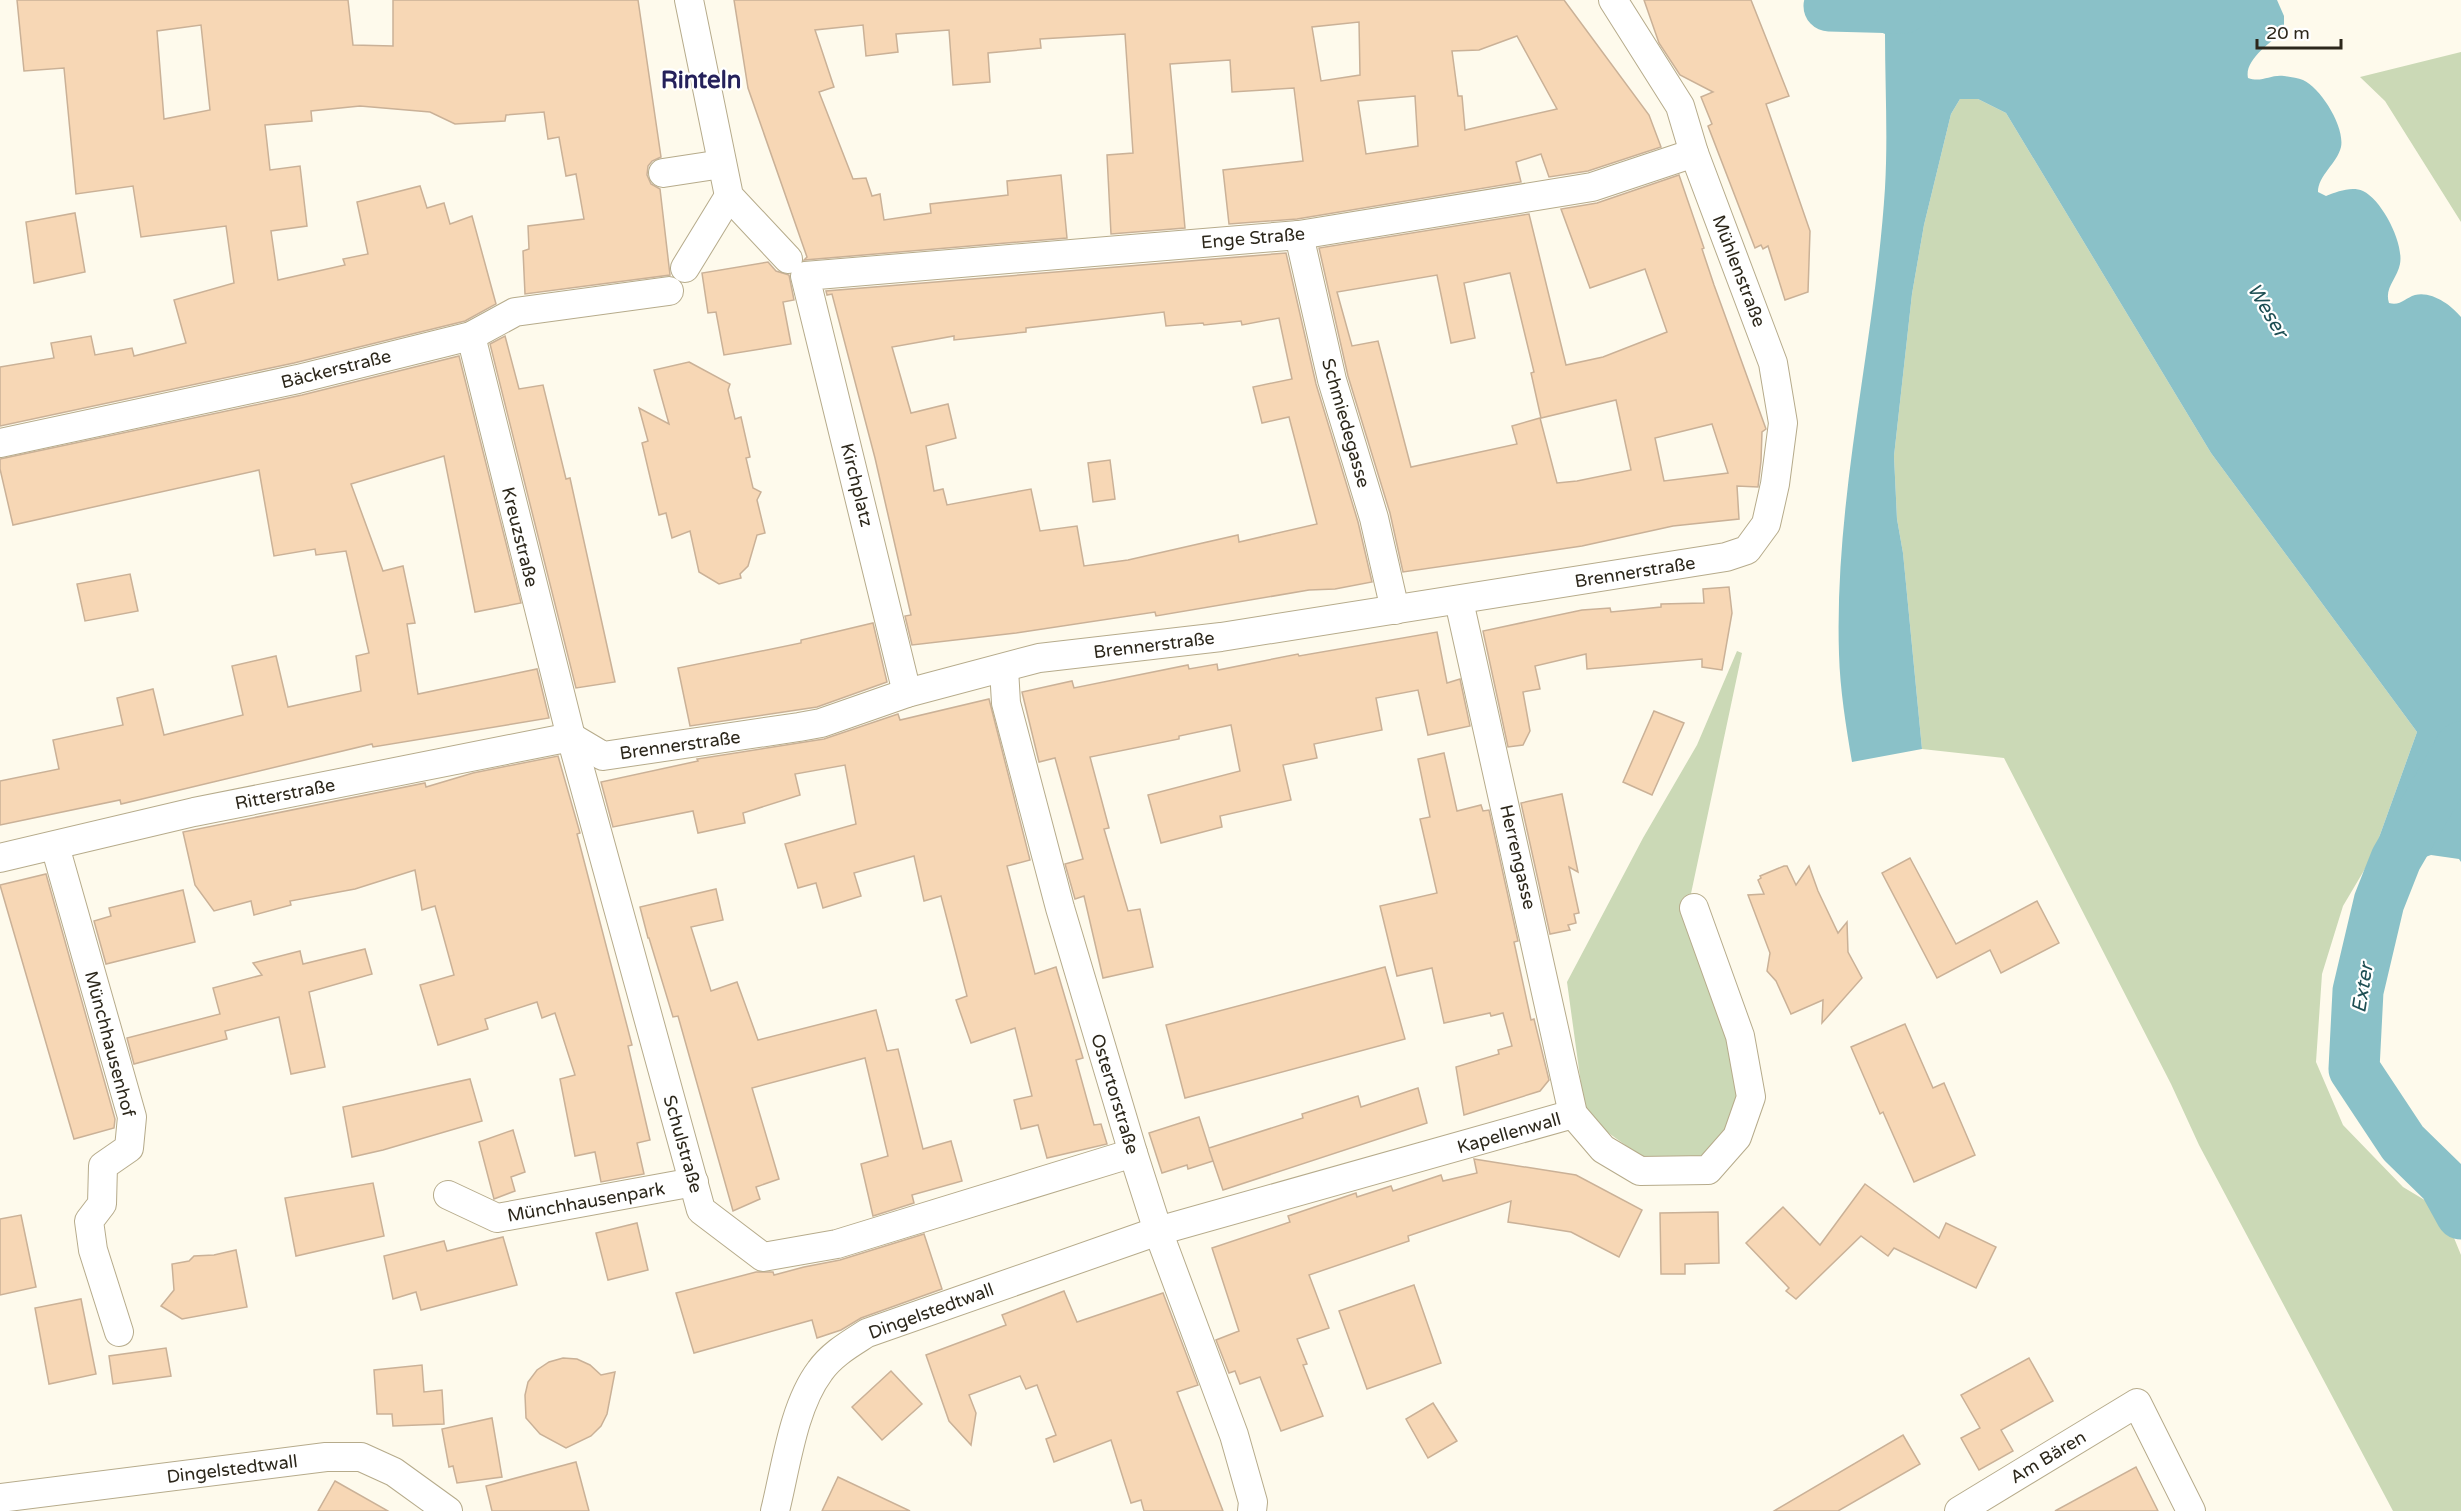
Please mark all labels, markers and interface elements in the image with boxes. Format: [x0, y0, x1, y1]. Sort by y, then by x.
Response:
scale bar [2257, 12, 2341, 50]
text: 20 m [2266, 22, 2310, 44]
district label: Rinteln [661, 66, 741, 95]
street label: Mühlenstraße [1708, 212, 1770, 330]
street label: Enge Straße [1200, 222, 1306, 254]
water label: Weser [2242, 279, 2294, 344]
street label: Bäckerstraße [279, 345, 393, 393]
street label: Schmiedegasse [1317, 356, 1375, 490]
street label: Kirchplatz [836, 441, 878, 529]
street label: Kreuzstraße [497, 485, 543, 589]
street label: Brennerstraße [1573, 552, 1697, 592]
street label: Brennerstraße [1092, 627, 1216, 663]
street label: Brennerstraße [618, 726, 742, 764]
street label: Ritterstraße [233, 774, 337, 814]
street label: Herrengasse [1495, 802, 1541, 912]
water label: Exter [2347, 959, 2379, 1015]
street label: Münchhausenhof [80, 969, 140, 1119]
street label: Ostertorstraße [1086, 1031, 1144, 1157]
street label: Schulstraße [659, 1093, 707, 1195]
street label: Kapellenwall [1455, 1108, 1563, 1158]
street label: Münchhausenpark [506, 1177, 667, 1227]
street label: Dingelstedtwall [865, 1278, 997, 1344]
street label: Am Bären [2006, 1426, 2090, 1488]
street label: Dingelstedtwall [165, 1450, 299, 1488]

